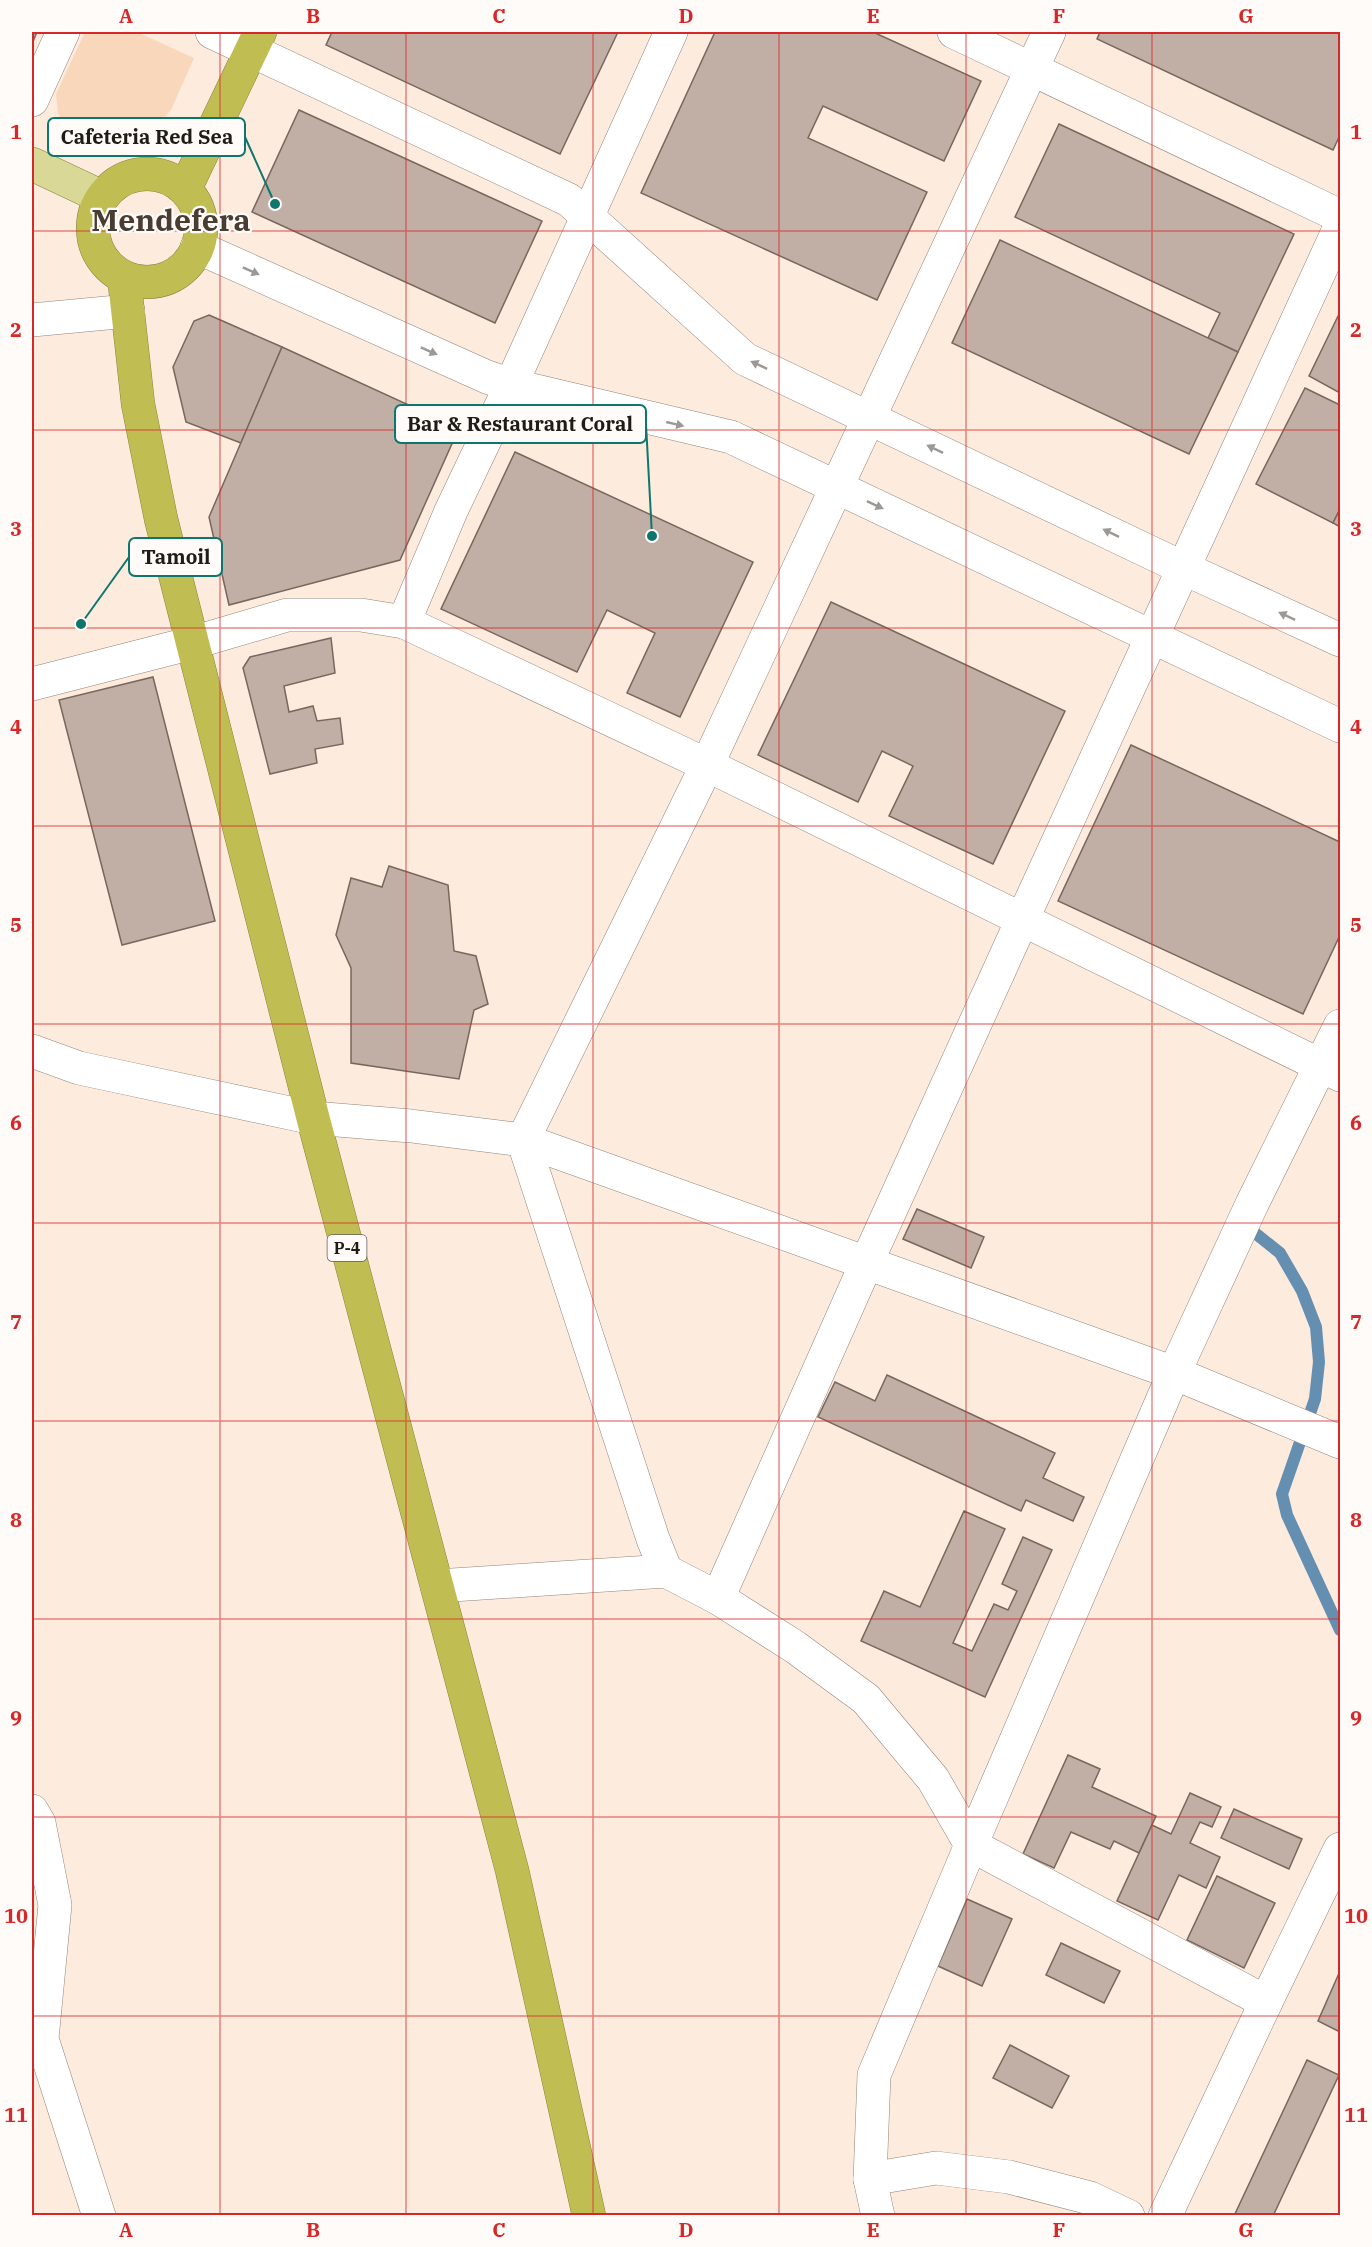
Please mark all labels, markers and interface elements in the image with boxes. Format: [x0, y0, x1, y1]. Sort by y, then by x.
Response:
text: A [119, 2, 133, 29]
text: B [306, 2, 320, 29]
text: C [492, 2, 506, 29]
text: D [678, 2, 694, 29]
text: E [866, 2, 880, 29]
text: F [1053, 2, 1065, 29]
text: G [1238, 2, 1254, 29]
text: 1 [10, 118, 22, 145]
callout: Cafeteria Red Sea [48, 118, 245, 156]
text: 1 [1350, 118, 1362, 145]
text: Cafeteria Red Sea [61, 123, 233, 150]
district label: Mendefera [91, 200, 251, 239]
one-way arrow [242, 267, 259, 276]
text: 2 [10, 316, 22, 343]
text: 2 [1350, 316, 1362, 343]
one-way arrow [420, 346, 438, 356]
one-way arrow [750, 361, 767, 370]
callout: Bar & Restaurant Coral [395, 405, 646, 443]
text: Bar & Restaurant Coral [407, 410, 633, 437]
one-way arrow [666, 419, 685, 429]
one-way arrow [926, 444, 943, 453]
one-way arrow [866, 501, 883, 510]
text: 3 [10, 515, 22, 542]
text: 3 [1350, 515, 1362, 542]
one-way arrow [1102, 529, 1119, 538]
callout: Tamoil [129, 538, 222, 576]
text: Tamoil [141, 543, 211, 570]
one-way arrow [1279, 611, 1296, 620]
text: 4 [10, 713, 22, 740]
text: 4 [1350, 713, 1362, 740]
text: 5 [10, 911, 22, 938]
text: 5 [1350, 911, 1362, 938]
text: 6 [10, 1109, 22, 1136]
text: 6 [1350, 1109, 1362, 1136]
road number: P-4 [328, 1235, 366, 1261]
text: 7 [10, 1308, 22, 1335]
text: 7 [1350, 1308, 1362, 1335]
text: 8 [10, 1506, 22, 1533]
text: 8 [1350, 1506, 1362, 1533]
text: 9 [10, 1704, 22, 1731]
text: 9 [1350, 1704, 1362, 1731]
text: 10 [4, 1902, 28, 1929]
text: 10 [1344, 1902, 1368, 1929]
text: 11 [4, 2101, 28, 2128]
text: 11 [1344, 2101, 1368, 2128]
text: A [119, 2216, 133, 2243]
text: B [306, 2216, 320, 2243]
text: C [492, 2216, 506, 2243]
text: D [678, 2216, 694, 2243]
text: E [866, 2216, 880, 2243]
text: F [1053, 2216, 1065, 2243]
text: G [1238, 2216, 1254, 2243]

